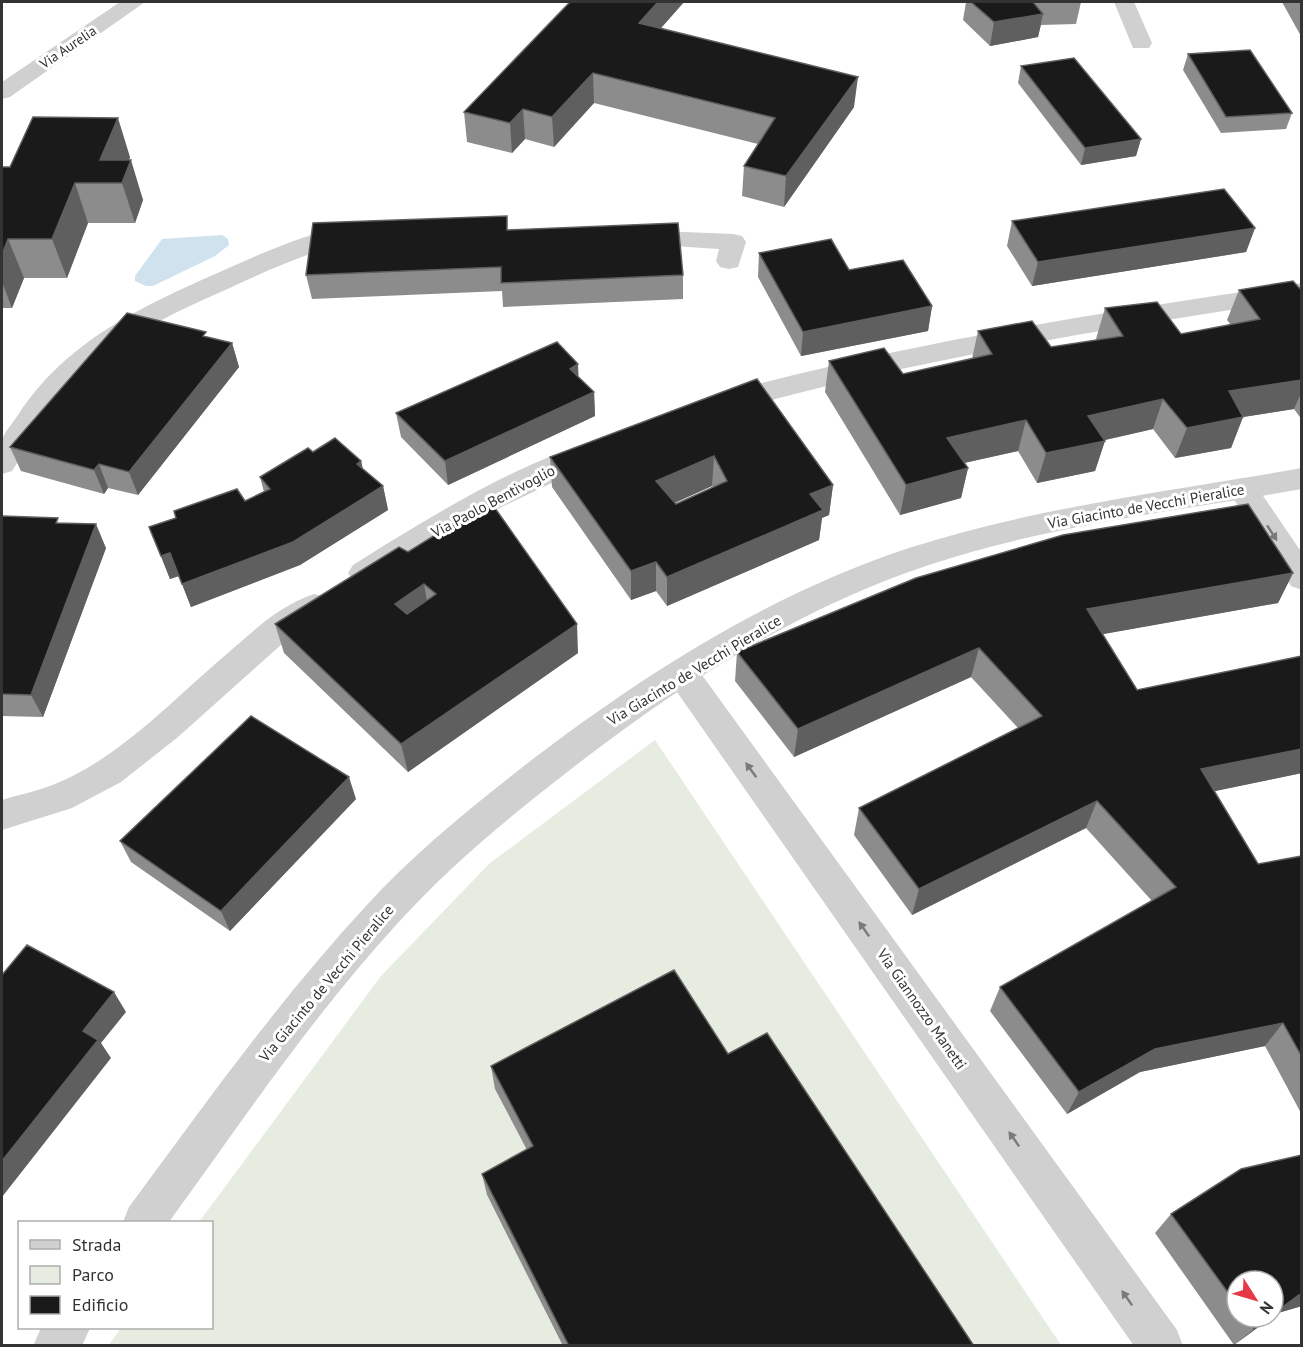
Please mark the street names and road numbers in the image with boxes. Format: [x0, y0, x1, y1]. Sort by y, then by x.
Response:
street label: Via Aurelia [35, 22, 100, 73]
street label: Via Paolo Bentivoglio [427, 460, 558, 542]
street label: Via Giacinto de Vecchi Pieralice [1045, 479, 1246, 533]
street label: Via Giacinto de Vecchi Pieralice [603, 611, 784, 730]
street label: Via Giacinto de Vecchi Pieralice [254, 901, 397, 1066]
street label: Via Giannozzo Manetti [873, 944, 971, 1073]

